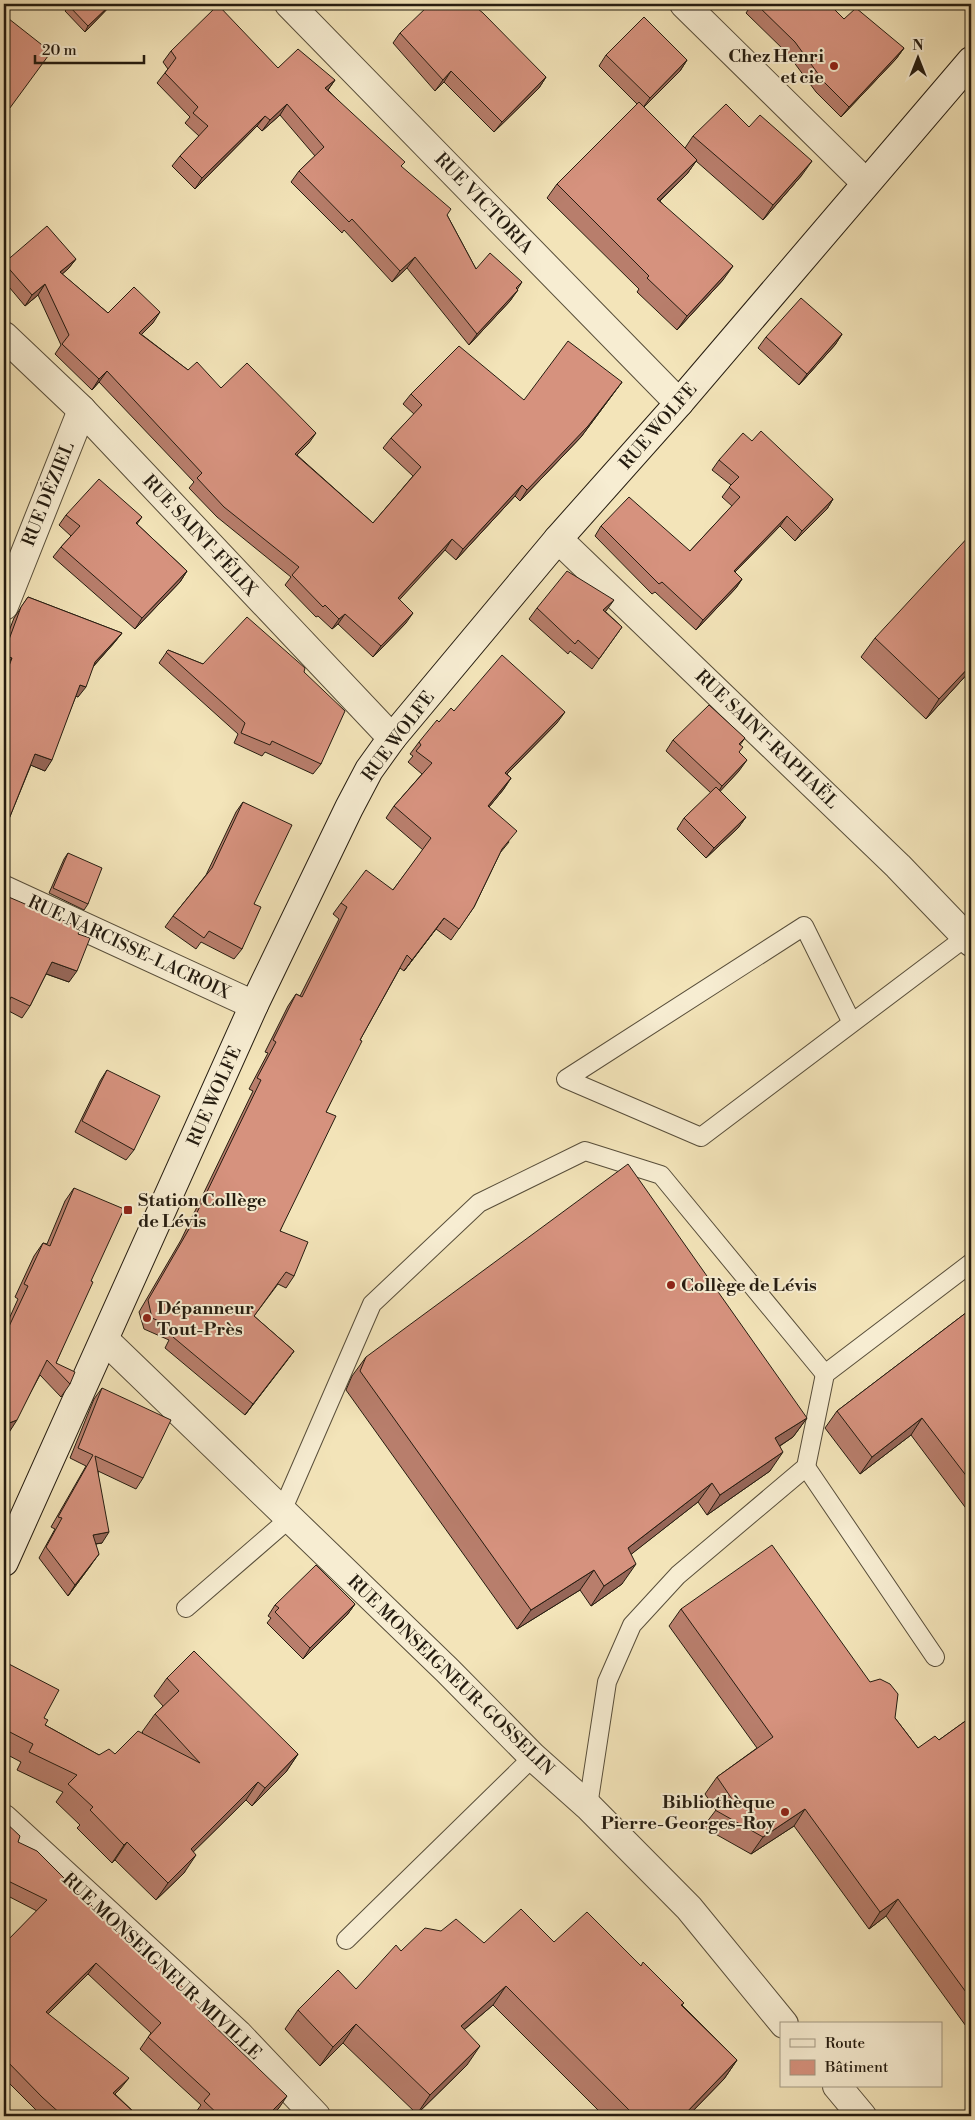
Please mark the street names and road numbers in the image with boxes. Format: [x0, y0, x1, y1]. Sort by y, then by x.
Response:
street label: RUE VICTORIA [430, 148, 538, 259]
street label: RUE WOLFE [615, 378, 702, 474]
street label: RUE DÉZIEL [17, 438, 80, 550]
street label: RUE SAINT-FÉLIX [137, 470, 262, 601]
street label: RUE SAINT-RAPHAËL [690, 665, 843, 814]
street label: RUE WOLFE [357, 687, 440, 786]
street label: RUE NARCISSE-LACROIX [24, 890, 234, 1005]
street label: RUE WOLFE [182, 1043, 247, 1150]
street label: RUE MONSEIGNEUR-GOSSELIN [342, 1570, 559, 1781]
street label: RUE MONSEIGNEUR-MIVILLE [57, 1868, 266, 2065]

